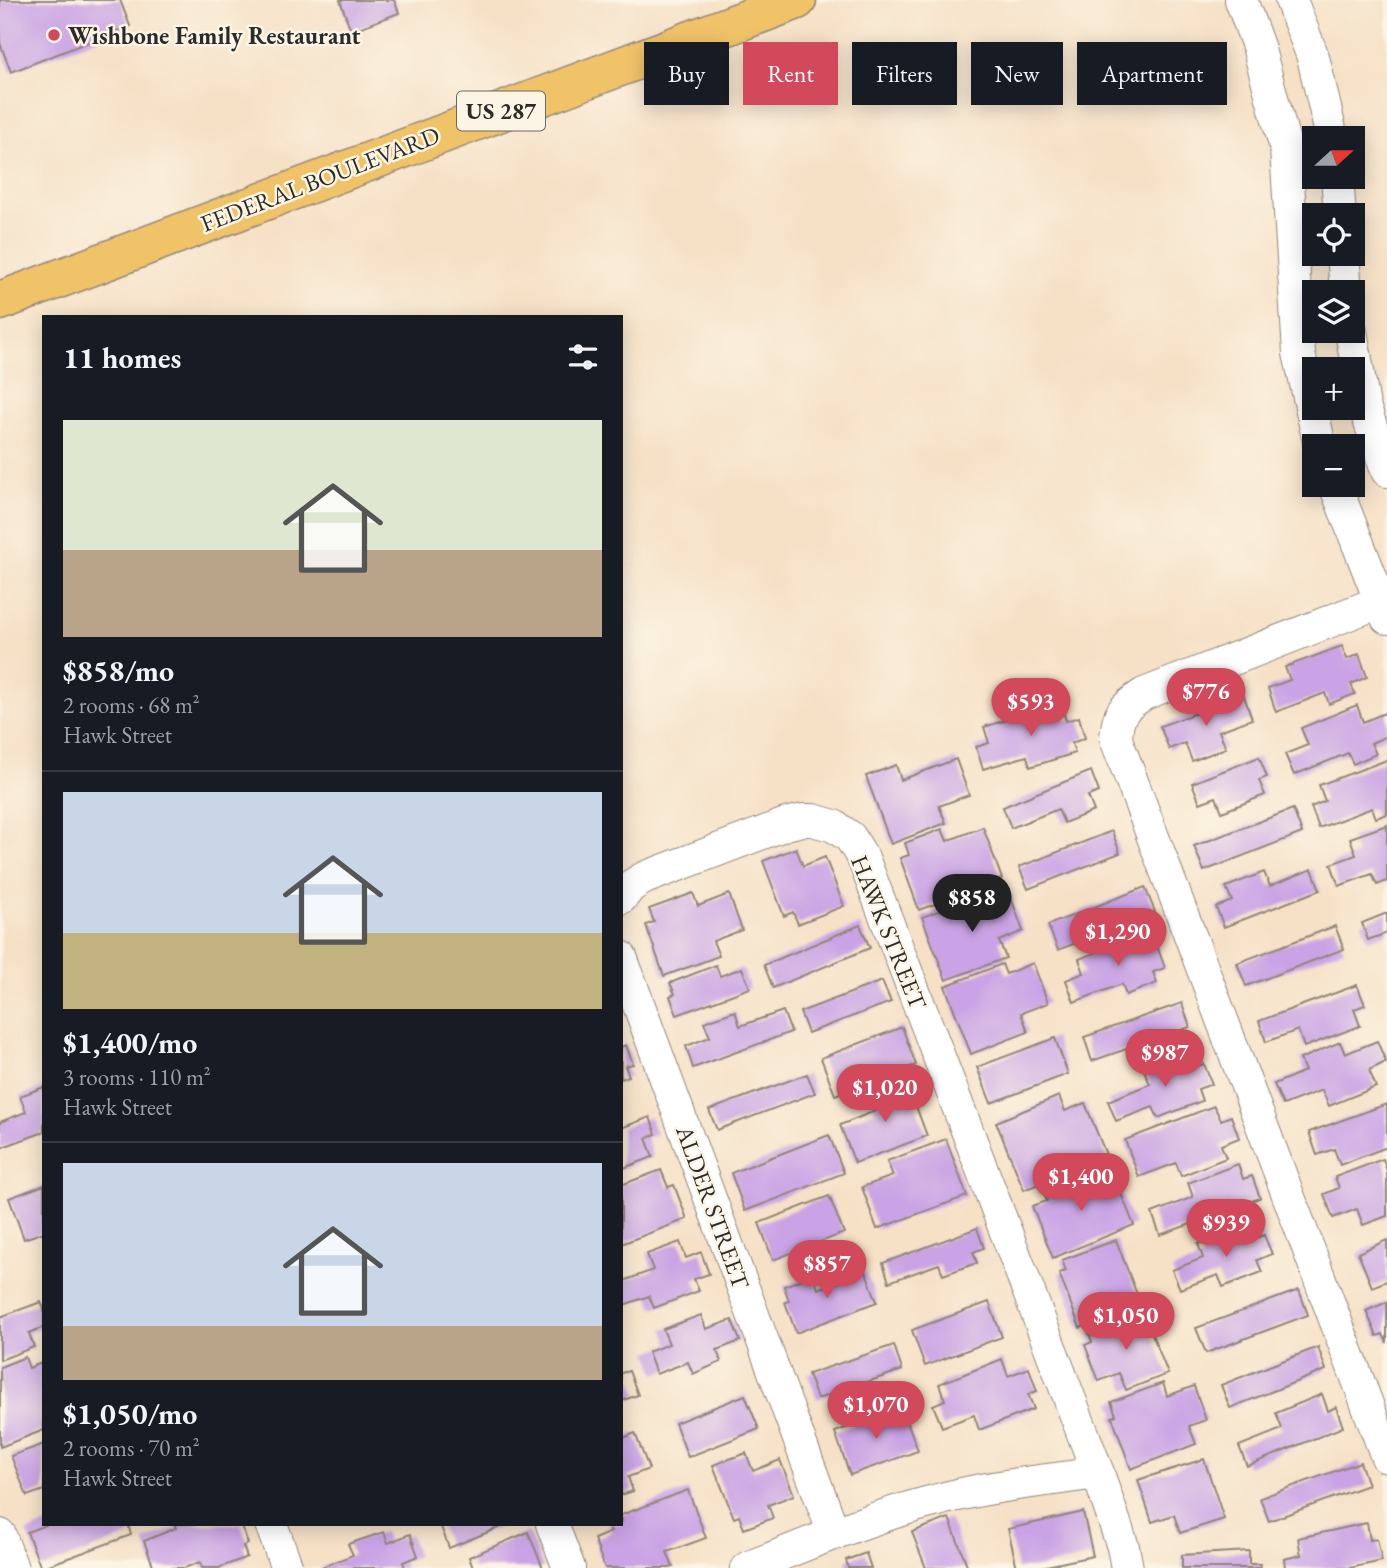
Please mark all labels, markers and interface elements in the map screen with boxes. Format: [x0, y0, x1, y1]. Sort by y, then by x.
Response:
place label: Wishbone Family Restaurant [68, 20, 361, 52]
marker: Wishbone Family Restaurant [46, 27, 62, 43]
chip: Buy [644, 42, 729, 105]
chip: Rent [743, 42, 838, 105]
chip: Filters [852, 42, 957, 105]
chip: New [971, 42, 1063, 105]
chip: Apartment [1077, 42, 1227, 105]
road number: US 287 [457, 92, 545, 130]
street label: FEDERAL BOULEVARD [196, 119, 444, 239]
north arrow [1302, 126, 1365, 189]
map controls [1302, 126, 1365, 497]
button: locate [1302, 203, 1365, 266]
button: layers [1302, 280, 1365, 343]
text: 11 homes [63, 338, 181, 377]
icon: filters [564, 338, 602, 376]
button: + [1302, 357, 1365, 420]
button: − [1302, 434, 1365, 497]
icon: home [270, 465, 396, 591]
text: $858/mo [63, 651, 174, 690]
pin: $776 [1165, 668, 1247, 728]
text: $776 [1182, 676, 1230, 706]
pin: $593 [990, 678, 1072, 738]
text: $593 [1007, 686, 1055, 716]
text: 2 rooms · 68 m² [63, 690, 200, 720]
text: Hawk Street [63, 720, 172, 750]
icon: home [270, 837, 396, 963]
street label: HAWK STREET [844, 850, 934, 1014]
pin: $858 [931, 874, 1013, 934]
text: $858 [948, 882, 996, 912]
pin: $1,290 [1061, 908, 1175, 968]
text: $1,290 [1086, 916, 1150, 946]
text: $1,400/mo [63, 1023, 197, 1062]
pin: $987 [1124, 1030, 1206, 1089]
text: $987 [1141, 1037, 1189, 1067]
text: 3 rooms · 110 m² [63, 1062, 211, 1092]
pin: $1,020 [828, 1064, 942, 1124]
text: $1,020 [853, 1072, 917, 1102]
text: Hawk Street [63, 1092, 172, 1122]
street label: ALDER STREET [669, 1120, 757, 1294]
pin: $1,400 [1024, 1154, 1138, 1213]
text: $1,400 [1049, 1161, 1113, 1191]
pin: $939 [1185, 1200, 1267, 1259]
text: $939 [1202, 1207, 1250, 1237]
icon: home [270, 1208, 396, 1334]
pin: $857 [786, 1240, 868, 1300]
text: $857 [803, 1248, 851, 1278]
pin: $1,050 [1069, 1292, 1183, 1352]
text: $1,050 [1094, 1300, 1158, 1330]
pin: $1,070 [819, 1382, 933, 1441]
text: $1,070 [844, 1389, 908, 1419]
text: $1,050/mo [63, 1394, 197, 1433]
text: 2 rooms · 70 m² [63, 1433, 200, 1463]
text: Hawk Street [63, 1463, 172, 1493]

